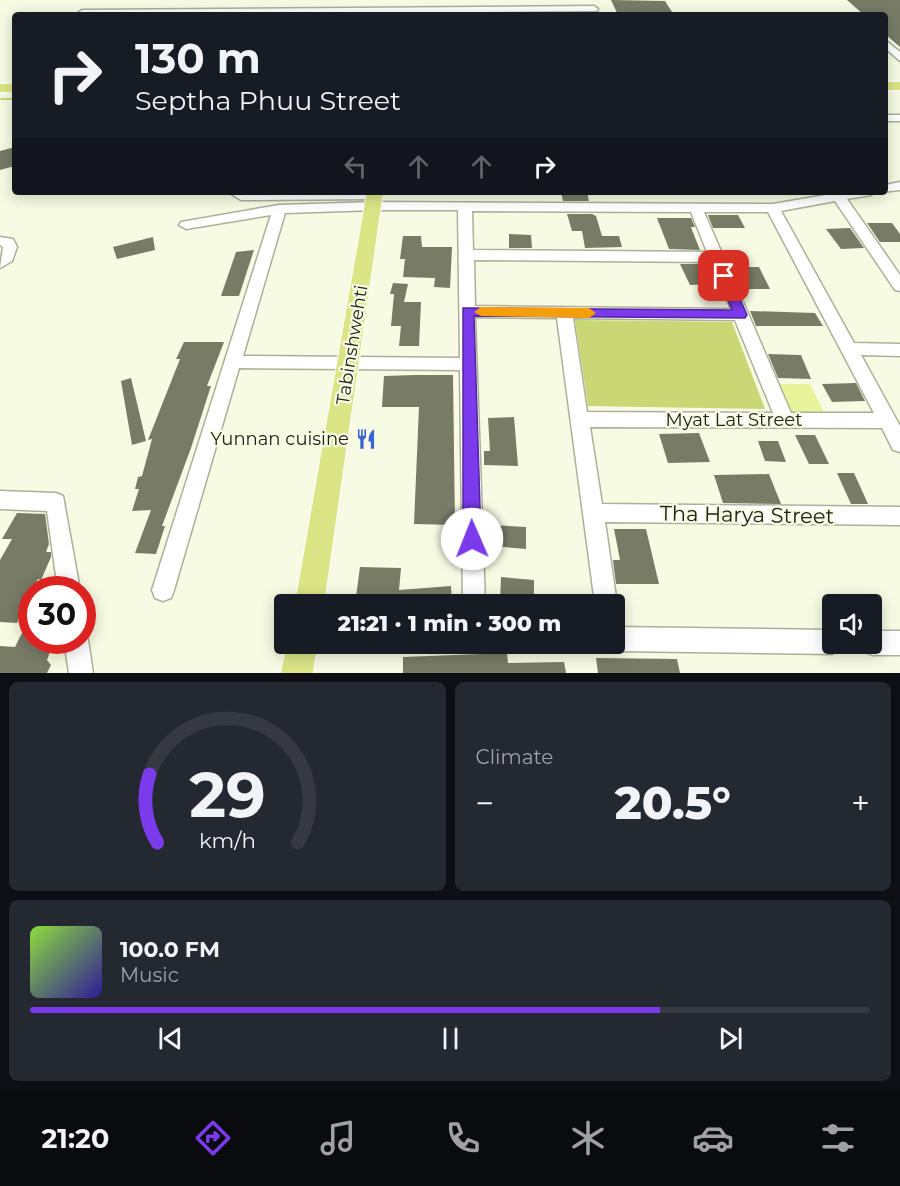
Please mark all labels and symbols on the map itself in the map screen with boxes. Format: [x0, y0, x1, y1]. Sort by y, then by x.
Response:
pin [698, 250, 749, 301]
street label: Tabinshwehti [332, 283, 372, 407]
street label: Myat Lat Street [666, 409, 802, 431]
restaurant icon: Yunnan cuisine [354, 427, 378, 451]
place label: Yunnan cuisine [211, 428, 349, 450]
street label: Tha Harya Street [660, 500, 834, 529]
position arrow [440, 507, 504, 571]
speed limit sign: 30 [18, 576, 96, 654]

